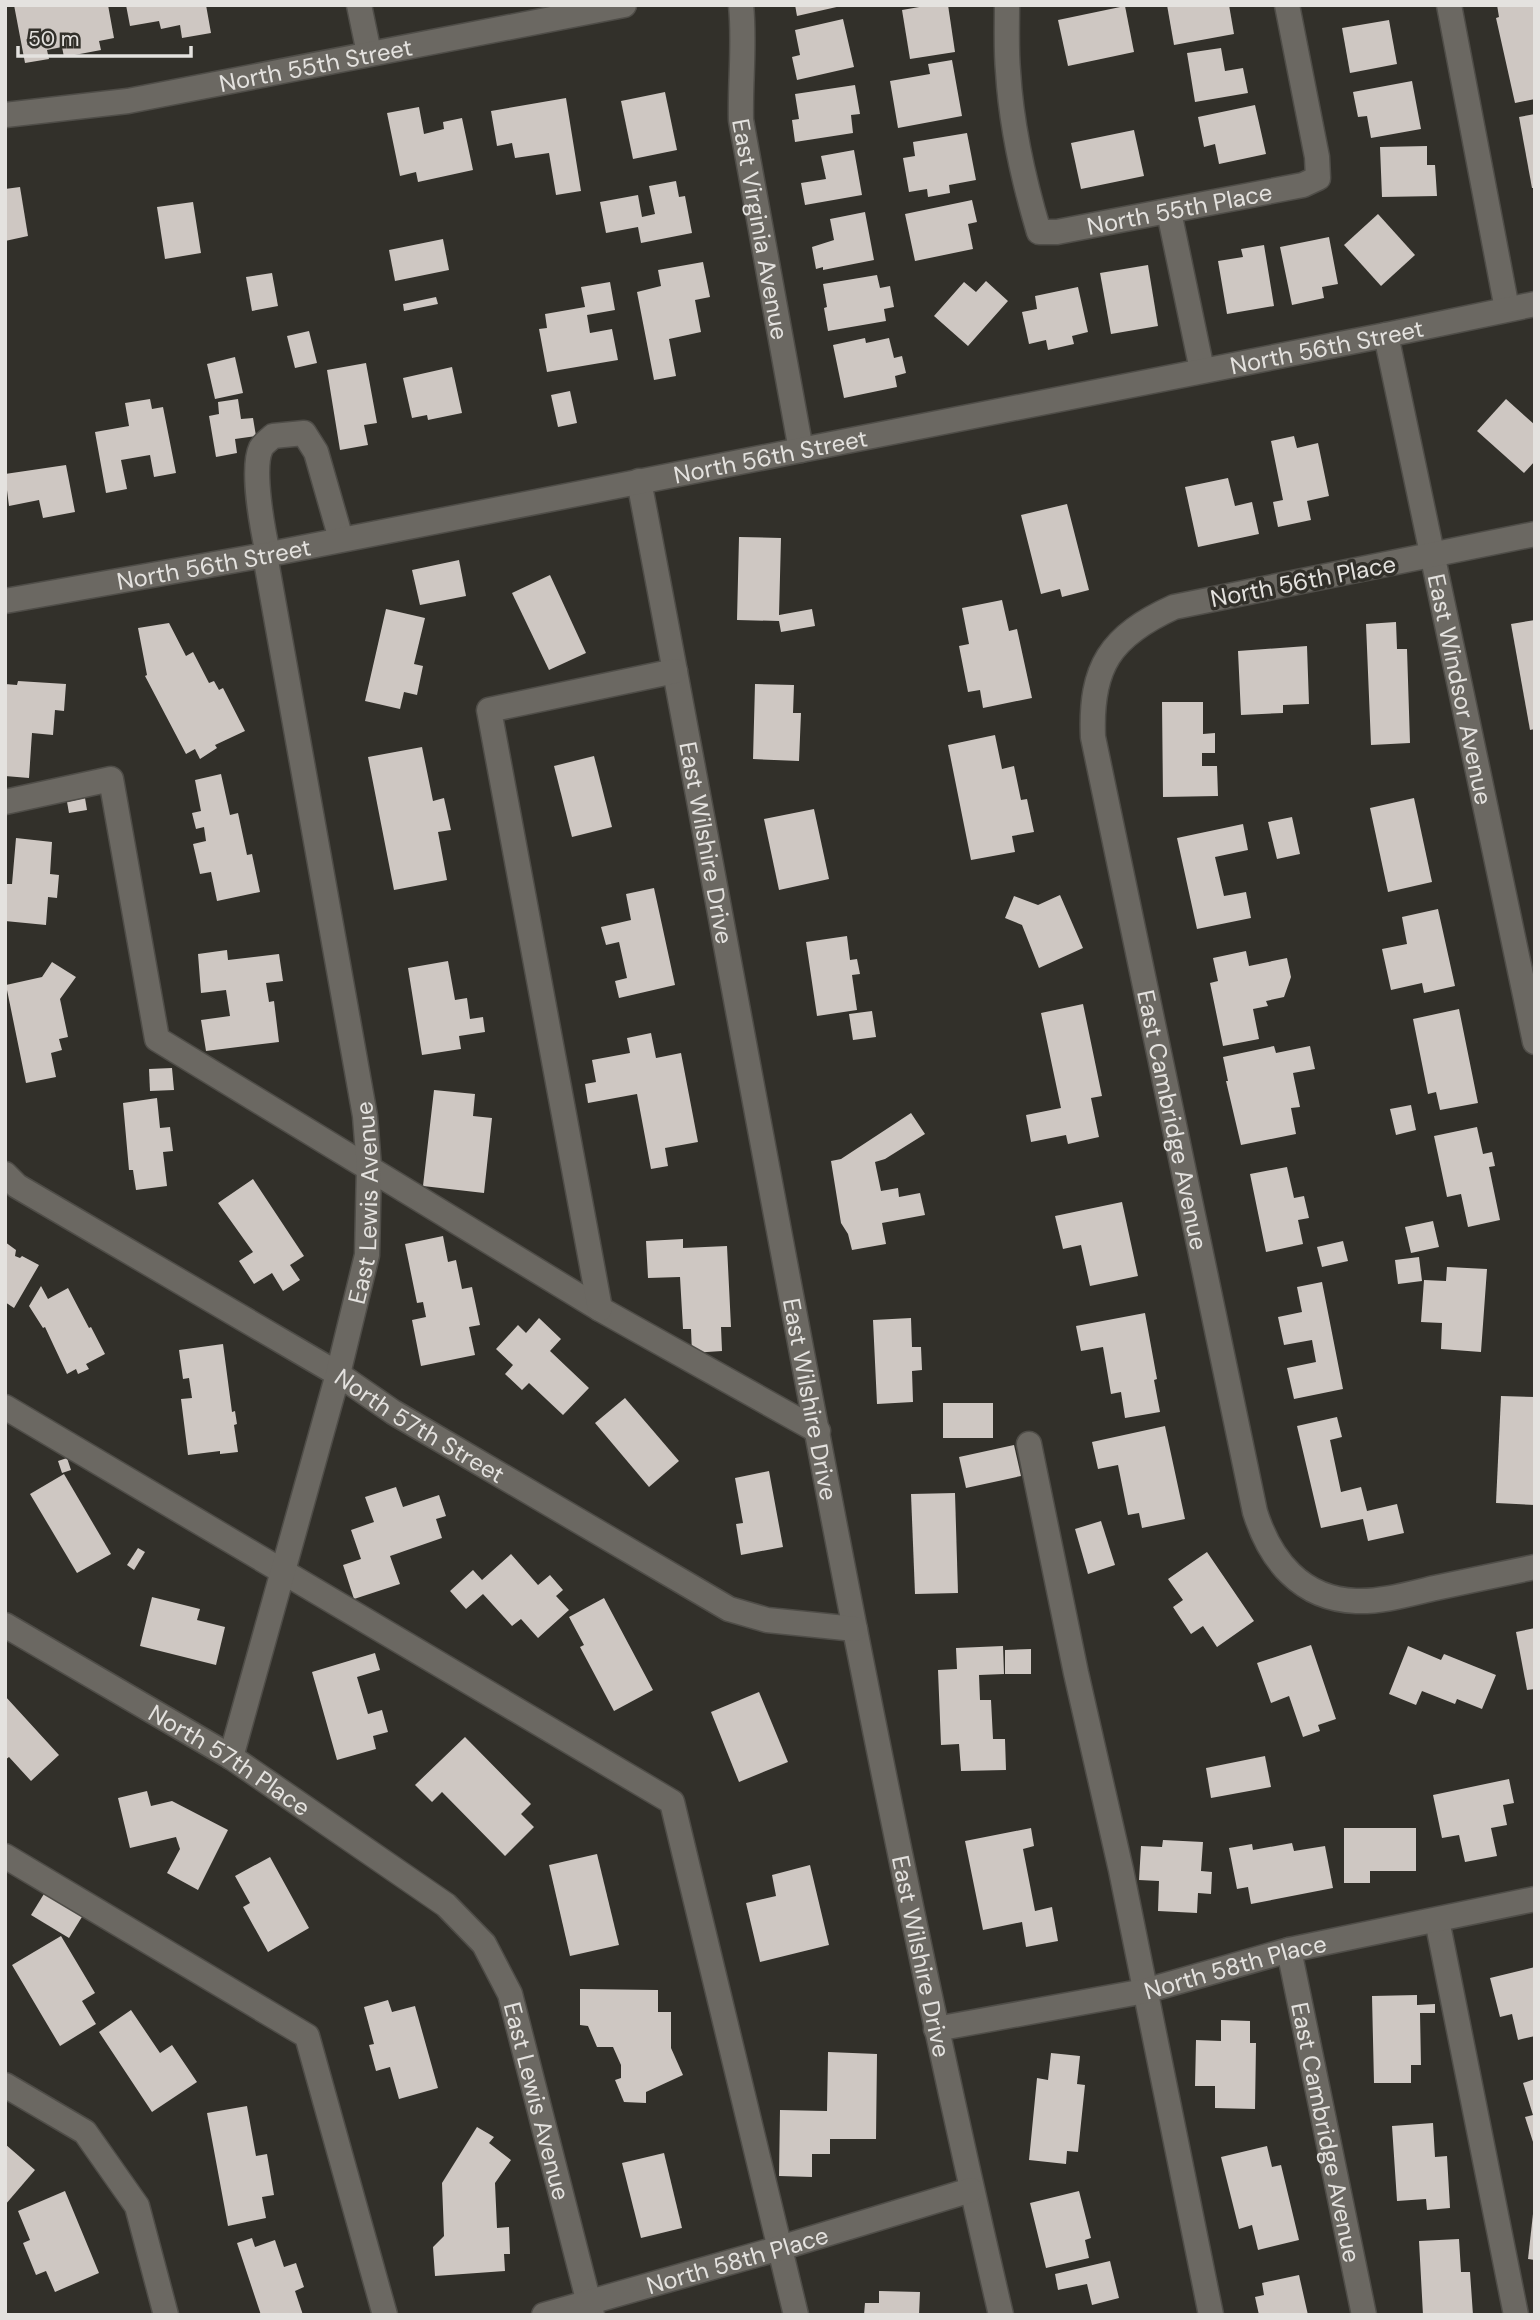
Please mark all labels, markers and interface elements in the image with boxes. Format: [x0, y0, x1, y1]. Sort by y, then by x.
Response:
scale bar [18, 14, 191, 58]
text: 50 m [28, 25, 79, 53]
street label: North 55th Street [216, 31, 415, 99]
street label: East Virginia Avenue [726, 116, 796, 342]
street label: North 55th Place [1084, 176, 1275, 241]
street label: North 56th Street [1227, 312, 1426, 381]
street label: North 56th Street [671, 422, 870, 490]
street label: North 56th Street [114, 531, 313, 596]
street label: North 56th Place [1208, 548, 1398, 614]
street label: East Windsor Avenue [1421, 571, 1500, 807]
street label: East Wilshire Drive [673, 739, 741, 946]
street label: East Cambridge Avenue [1131, 987, 1215, 1253]
street label: East Lewis Avenue [340, 1099, 385, 1307]
street label: East Wilshire Drive [776, 1295, 845, 1503]
street label: North 57th Street [329, 1361, 511, 1490]
street label: North 57th Place [143, 1697, 317, 1823]
street label: East Wilshire Drive [885, 1853, 958, 2060]
street label: North 58th Place [1140, 1927, 1329, 2006]
street label: East Lewis Avenue [497, 1999, 578, 2203]
street label: East Cambridge Avenue [1285, 1999, 1368, 2265]
street label: North 58th Place [643, 2219, 832, 2301]

